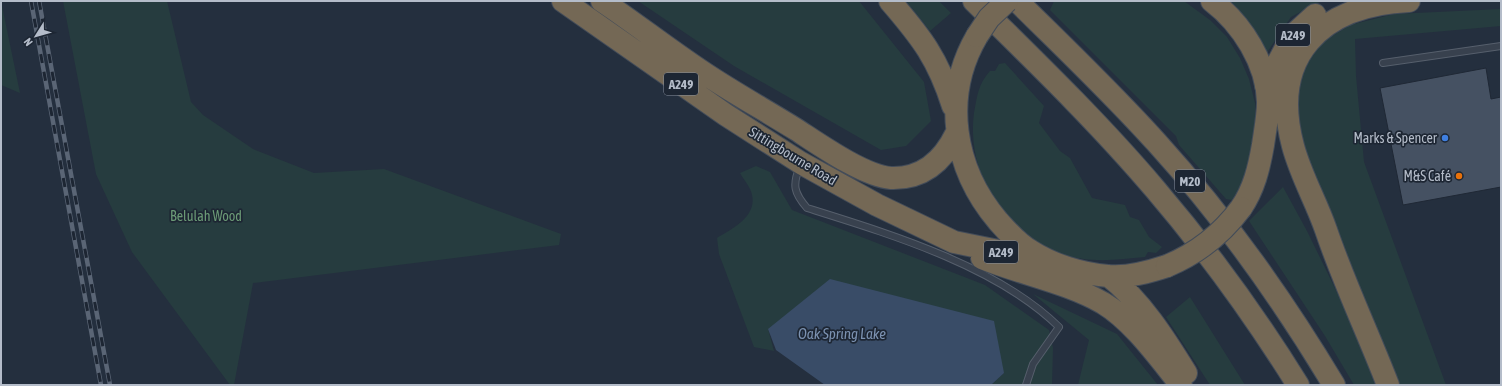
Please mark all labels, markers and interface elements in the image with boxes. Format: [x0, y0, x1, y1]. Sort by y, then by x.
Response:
north arrow [16, 16, 56, 56]
road number: A249 [1276, 24, 1310, 46]
text: N [21, 36, 35, 48]
road number: A249 [664, 73, 698, 95]
street label: Sittingbourne Road [746, 124, 840, 188]
place label: Marks & Spencer [1353, 130, 1438, 146]
marker: Marks & Spencer [1440, 133, 1450, 143]
place label: M&S Café [1404, 168, 1451, 184]
road number: M20 [1175, 170, 1205, 192]
marker: M&S Café [1454, 171, 1464, 181]
park label: Belulah Wood [170, 208, 242, 224]
road number: A249 [984, 241, 1018, 263]
water label: Oak Spring Lake [798, 325, 886, 342]

